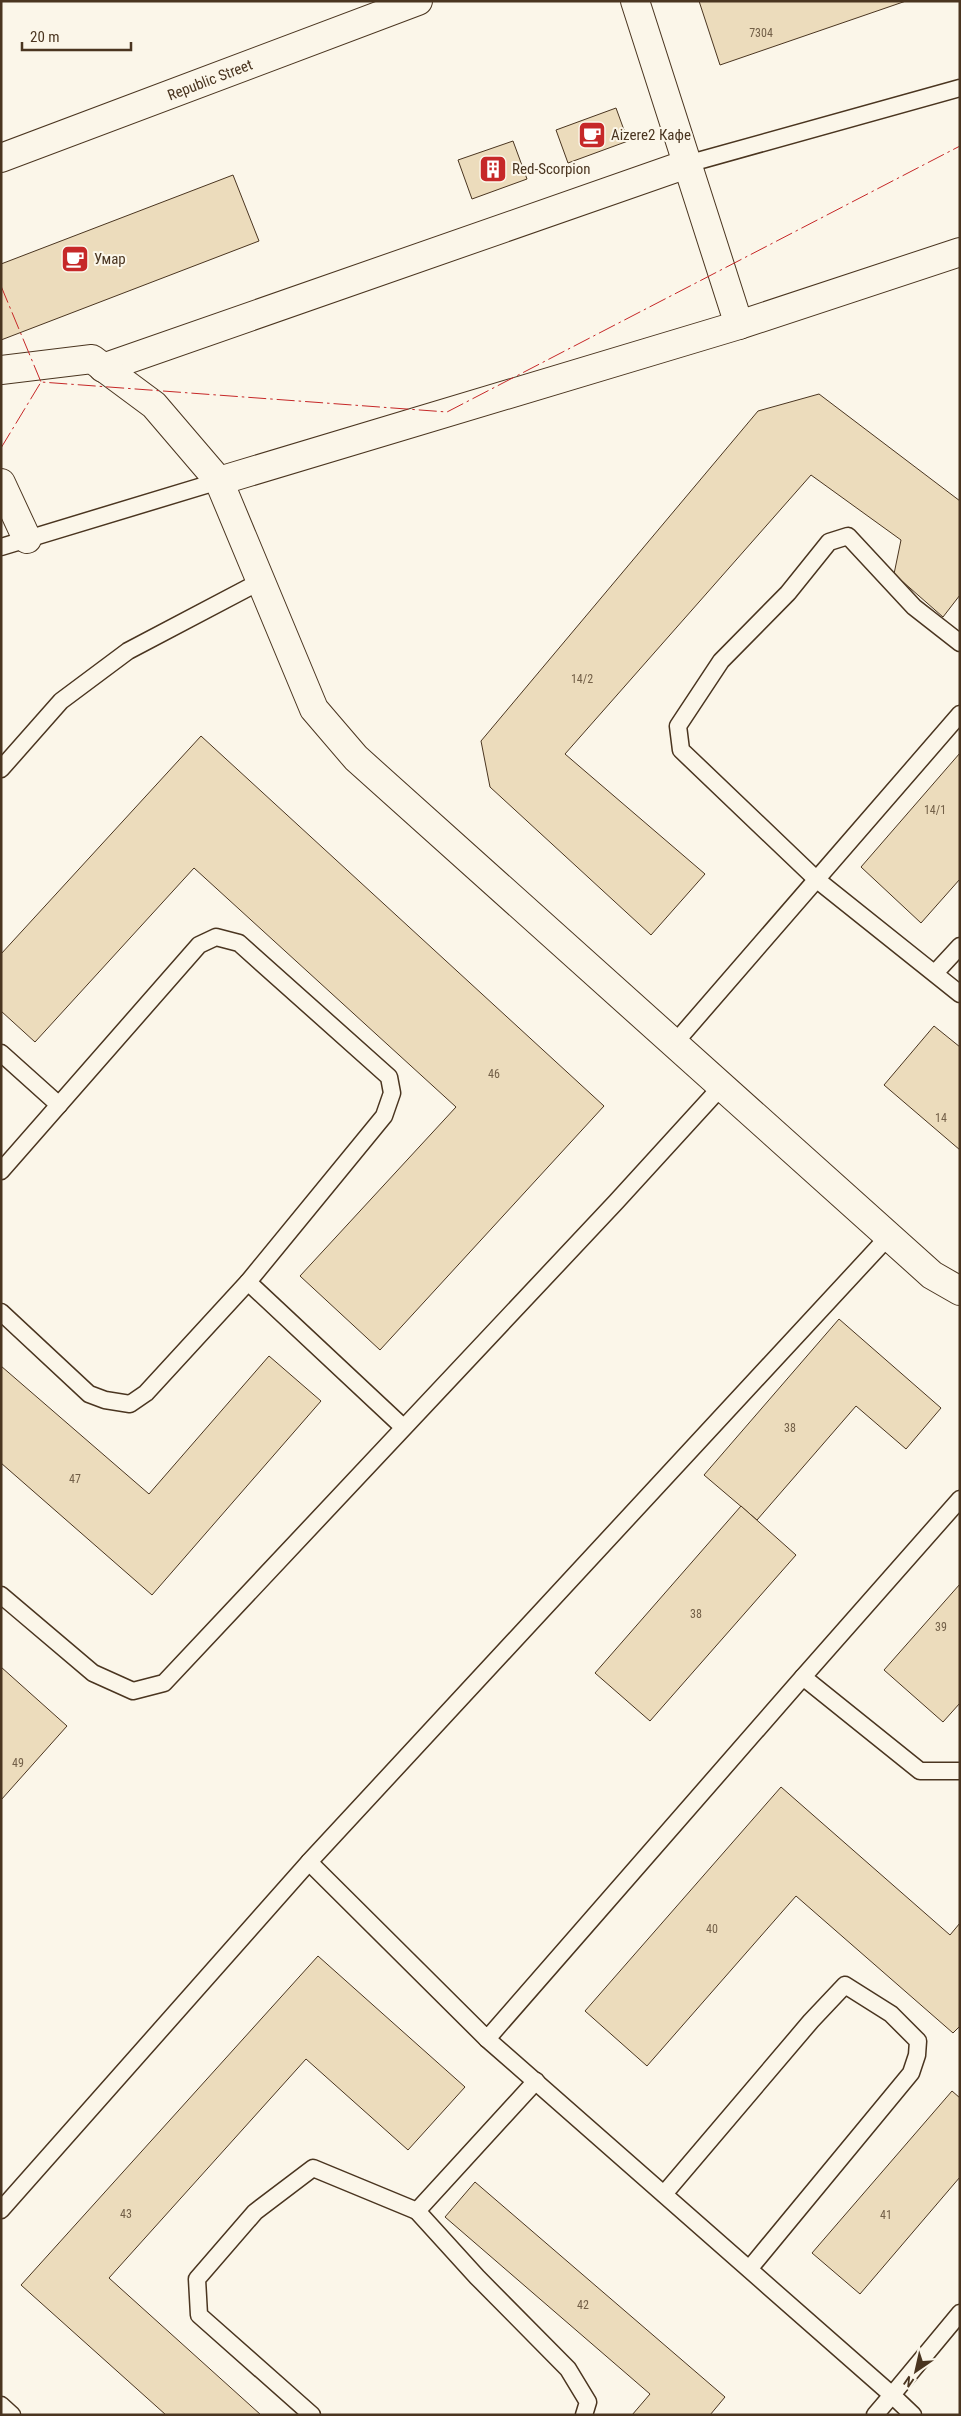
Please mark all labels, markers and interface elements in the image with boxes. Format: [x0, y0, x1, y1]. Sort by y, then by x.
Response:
scale bar [22, 20, 131, 52]
house number: 7304 [749, 26, 773, 40]
text: 20 m [30, 28, 60, 46]
street label: Republic Street [165, 56, 255, 104]
cafe icon: Aizere2 Кафе [577, 120, 607, 150]
place label: Aizere2 Кафе [611, 126, 691, 144]
building icon: Red-Scorpion [478, 154, 508, 184]
place label: Red-Scorpion [512, 160, 591, 178]
cafe icon: Умар [60, 244, 90, 274]
place label: Умар [94, 250, 126, 268]
house number: 14/2 [571, 672, 593, 686]
house number: 14/1 [924, 803, 946, 817]
house number: 46 [488, 1067, 500, 1081]
house number: 14 [935, 1111, 947, 1125]
house number: 38 [784, 1421, 796, 1435]
house number: 47 [69, 1472, 81, 1486]
house number: 38 [690, 1607, 702, 1621]
house number: 39 [935, 1620, 947, 1634]
house number: 49 [12, 1756, 24, 1770]
house number: 40 [706, 1922, 718, 1936]
house number: 43 [120, 2207, 132, 2221]
house number: 41 [880, 2208, 892, 2222]
house number: 42 [577, 2298, 589, 2312]
north arrow [891, 2346, 941, 2396]
text: N [901, 2373, 917, 2391]

